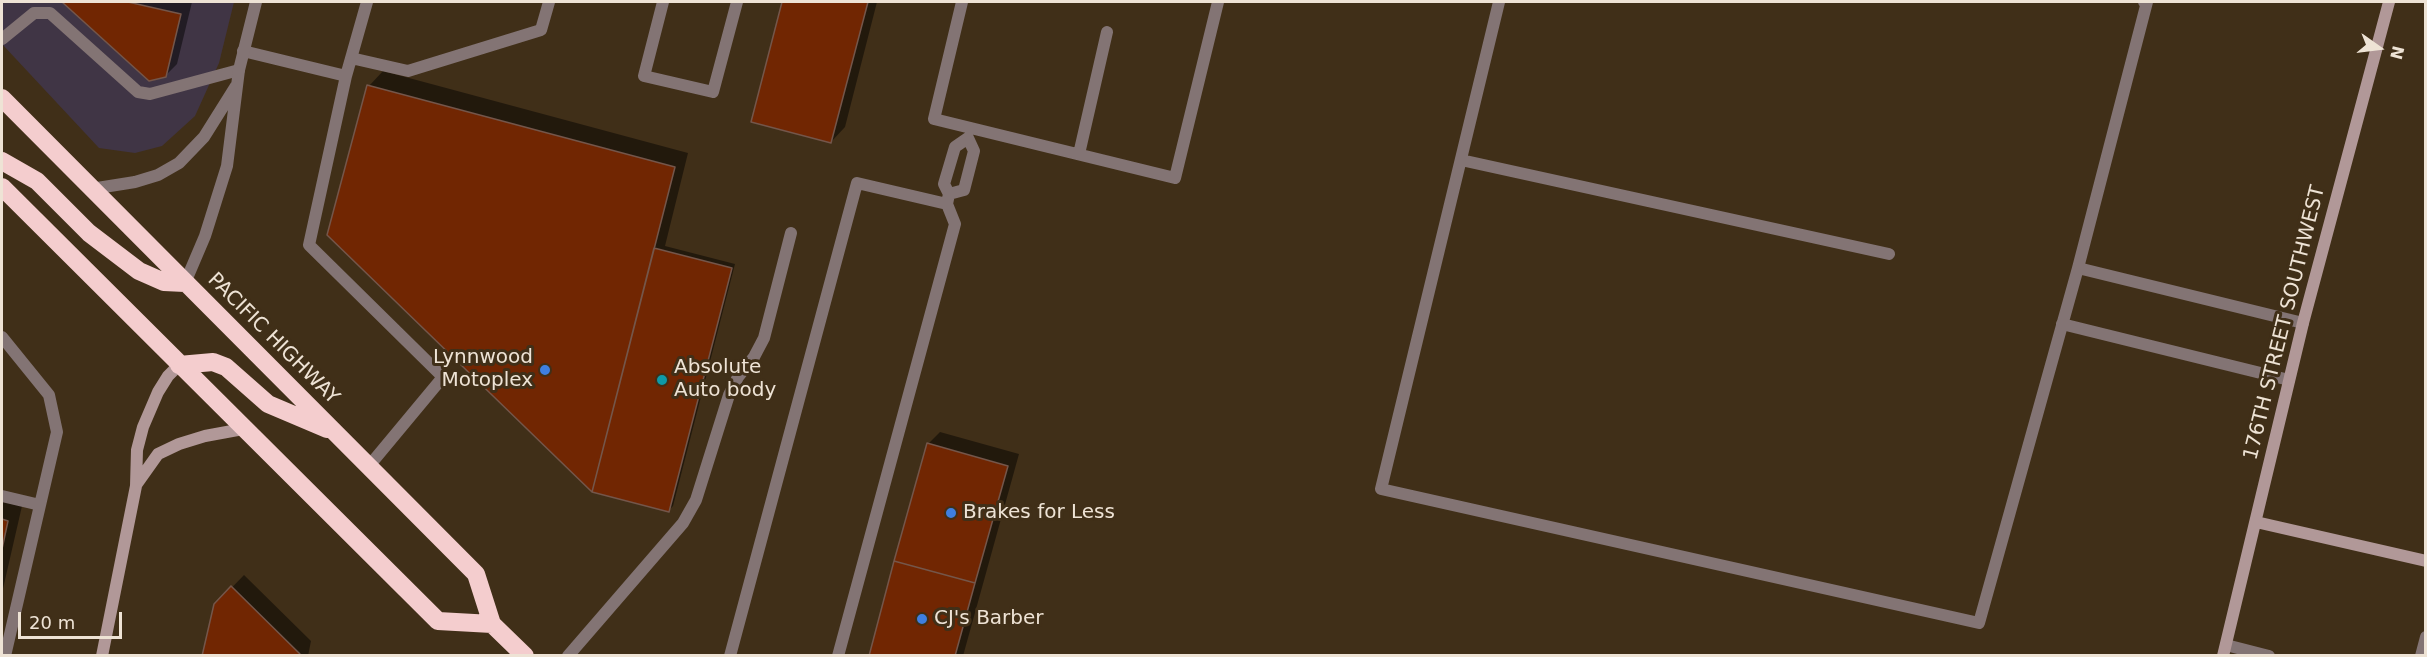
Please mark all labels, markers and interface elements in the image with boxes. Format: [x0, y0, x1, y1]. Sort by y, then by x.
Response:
north arrow [2349, 18, 2409, 78]
text: N [2386, 44, 2408, 61]
street label: 176TH STREET SOUTHWEST [2239, 183, 2331, 463]
street label: PACIFIC HIGHWAY [202, 268, 344, 410]
place label: Lynnwood Motoplex [433, 346, 533, 393]
place label: Absolute Auto body [674, 356, 776, 403]
marker: Lynnwood Motoplex [538, 363, 552, 377]
marker: Absolute Auto body [655, 373, 669, 387]
place label: Brakes for Less [963, 501, 1115, 525]
marker: Brakes for Less [944, 506, 958, 520]
scale bar [21, 600, 124, 638]
place label: CJ's Barber [934, 607, 1044, 631]
text: 20 m [29, 612, 75, 633]
marker: CJ's Barber [915, 612, 929, 626]

